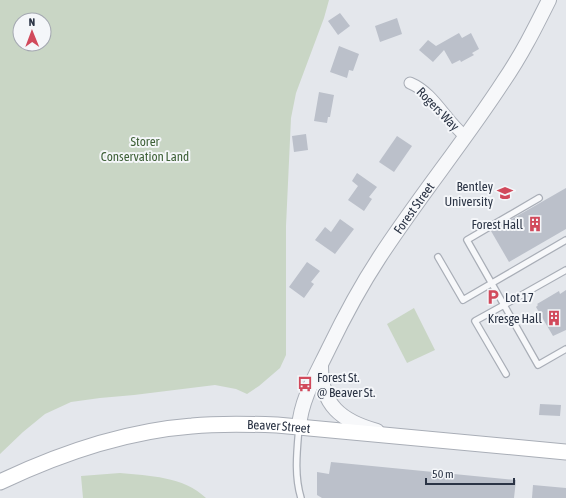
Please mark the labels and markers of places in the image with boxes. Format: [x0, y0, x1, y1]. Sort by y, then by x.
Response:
place label: Bentley University [444, 179, 494, 209]
school or university icon: Bentley University [496, 184, 514, 202]
building icon: Forest Hall [526, 215, 544, 233]
place label: Forest Hall [472, 217, 524, 232]
parking icon: Lot 17 [484, 288, 502, 306]
place label: Lot 17 [505, 290, 534, 305]
building icon: Kresge Hall [545, 309, 563, 327]
place label: Kresge Hall [488, 311, 543, 326]
place label: Forest St. @ Beaver St. [317, 370, 375, 400]
bus stop icon: Forest St. @ Beaver St. [296, 375, 314, 393]

